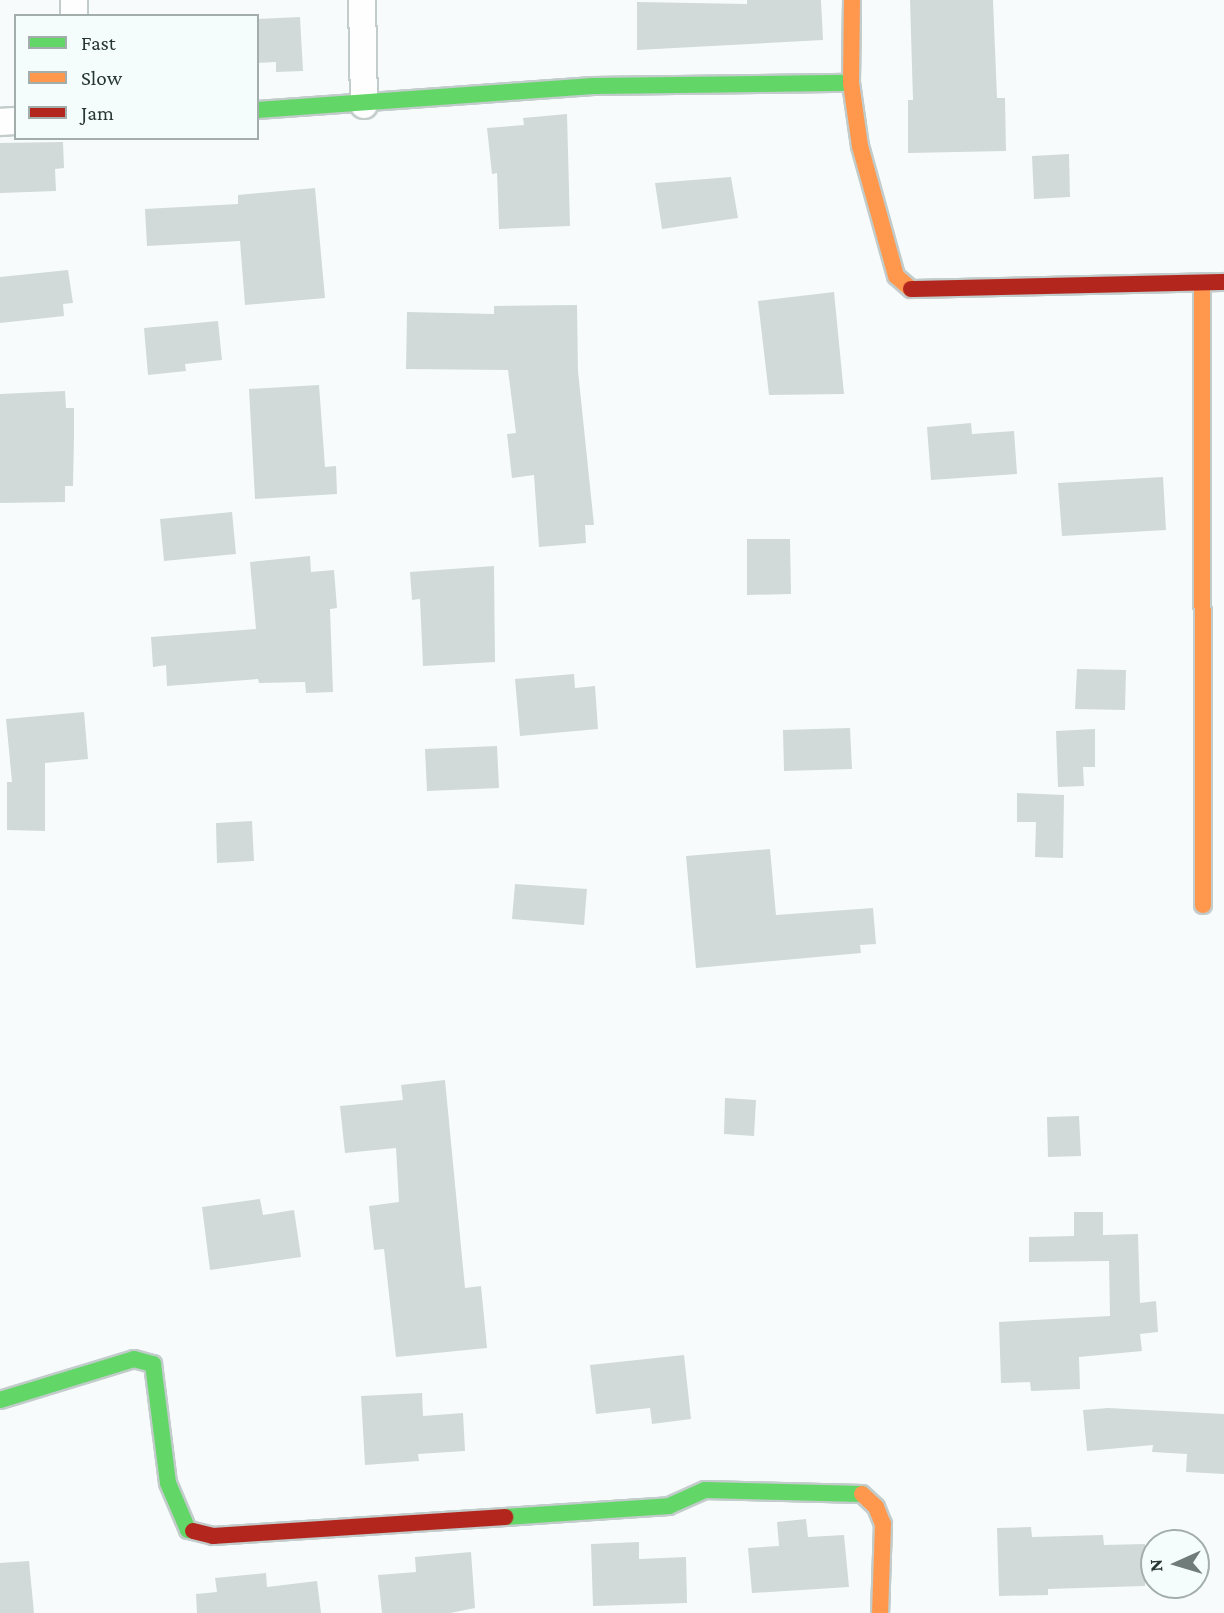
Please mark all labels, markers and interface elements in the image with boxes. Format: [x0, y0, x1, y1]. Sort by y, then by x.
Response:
legend [14, 14, 259, 140]
text: Fast [81, 31, 116, 55]
text: Slow [81, 66, 122, 90]
text: Jam [81, 101, 114, 125]
north arrow [1140, 1529, 1210, 1599]
text: N [1145, 1558, 1166, 1573]

